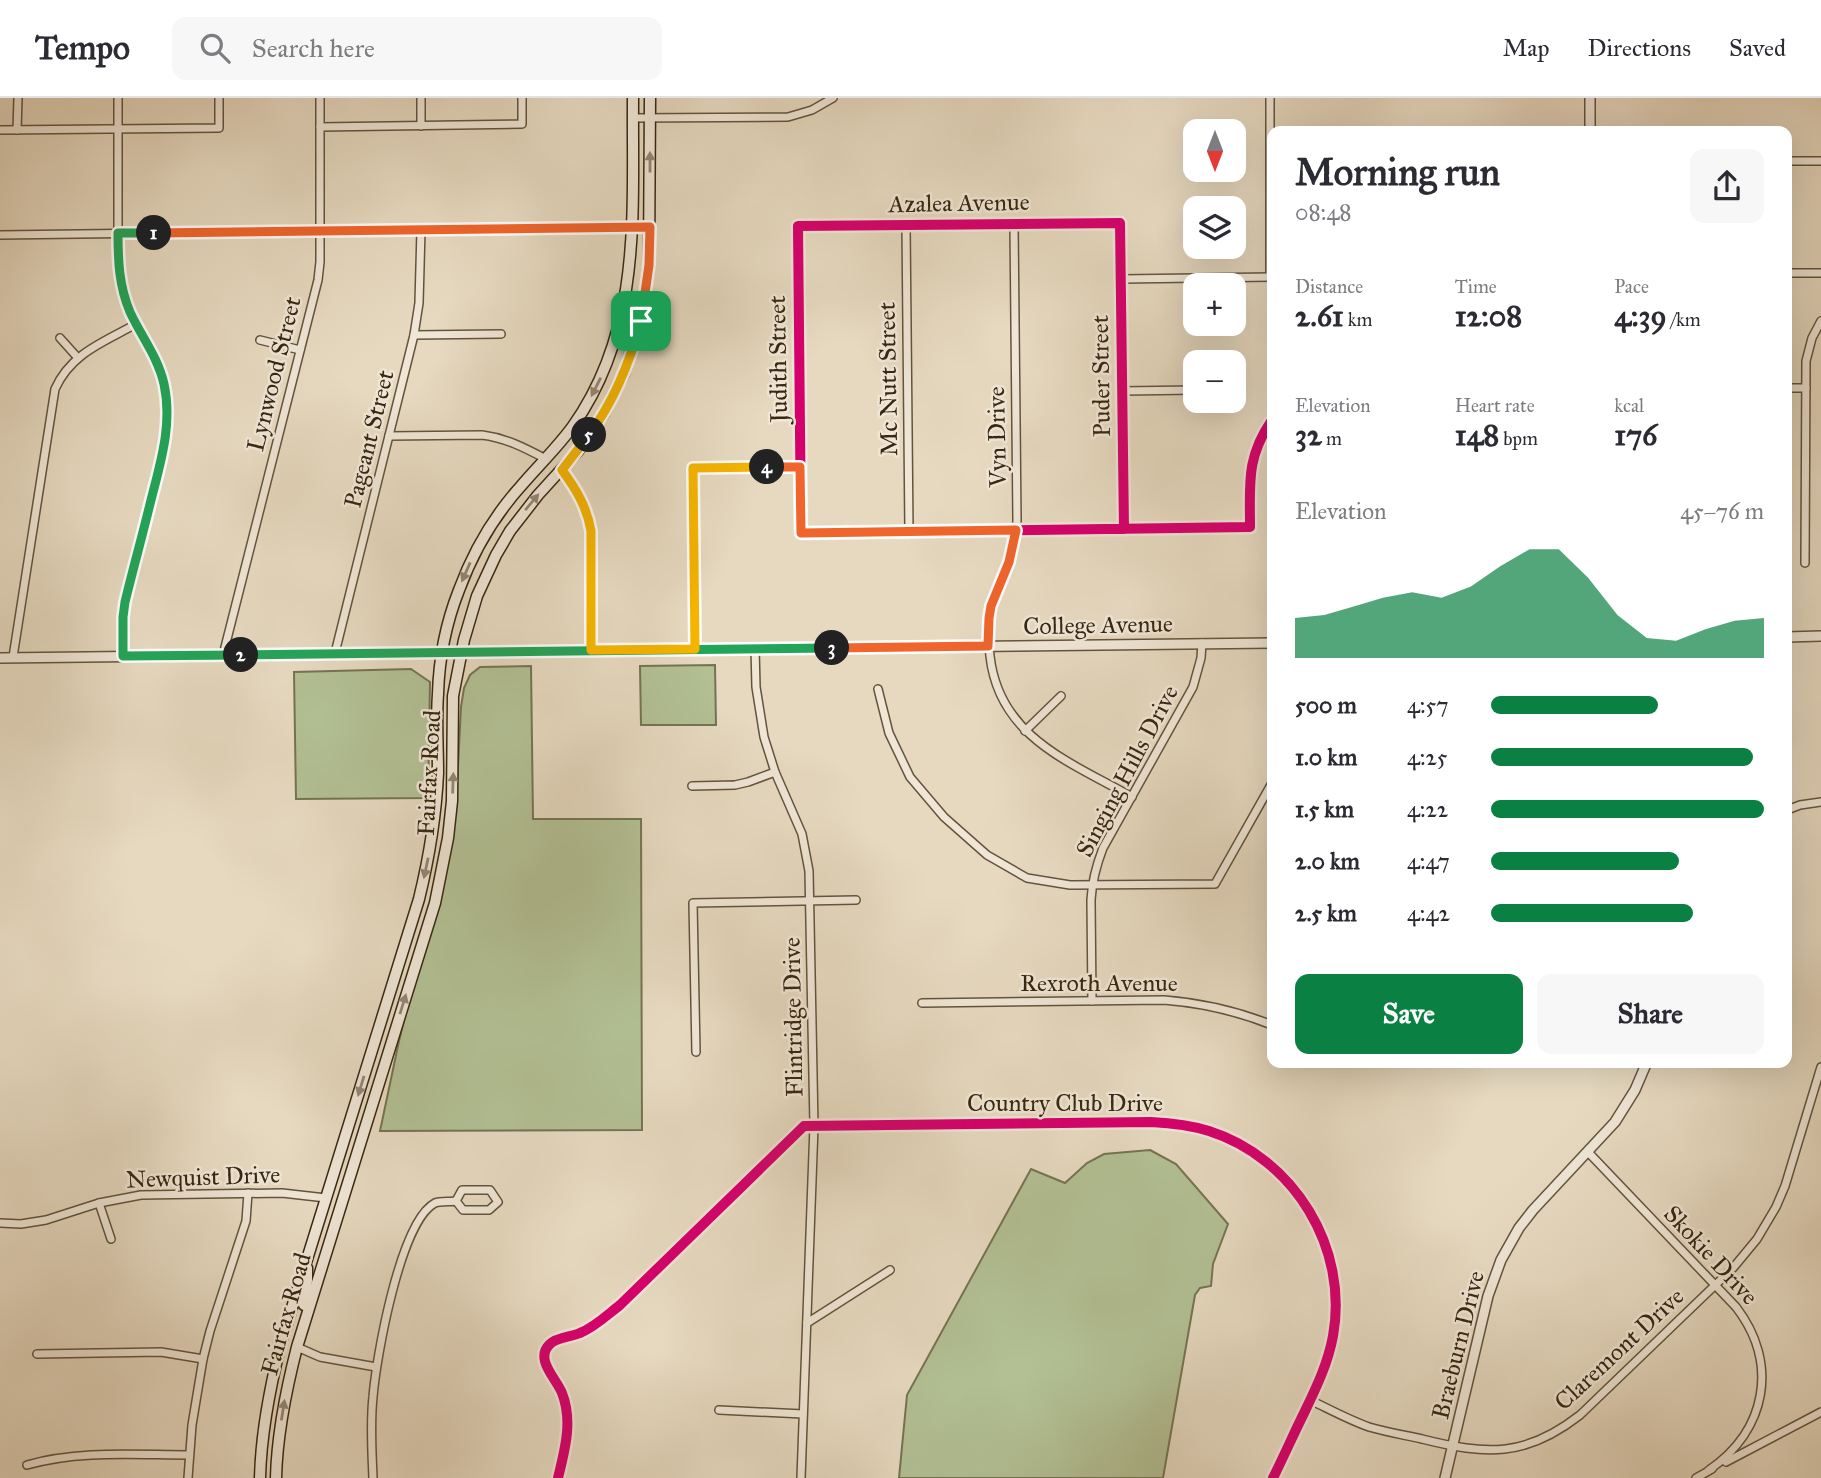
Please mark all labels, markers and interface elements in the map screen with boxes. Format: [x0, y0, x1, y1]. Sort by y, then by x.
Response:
search box [172, 17, 662, 80]
text: Tempo [35, 28, 130, 68]
icon: search [196, 29, 234, 67]
text: Search here [252, 32, 375, 64]
text: Map [1503, 33, 1550, 63]
text: Directions [1588, 33, 1691, 63]
text: Saved [1729, 33, 1786, 63]
north arrow [1183, 119, 1246, 182]
map controls [1183, 119, 1246, 413]
text: Morning run [1295, 149, 1500, 195]
button: share [1690, 149, 1764, 223]
one-way arrow [644, 151, 656, 173]
street label: Azalea Avenue [887, 187, 1030, 219]
button: layers [1183, 196, 1246, 259]
text: 08:48 [1295, 198, 1351, 226]
pin: 1 [136, 216, 172, 250]
text: 1 [150, 221, 157, 244]
button: + [1183, 273, 1246, 336]
text: Distance [1295, 275, 1363, 298]
text: Time [1455, 275, 1497, 298]
text: Pace [1614, 275, 1649, 298]
pin [611, 291, 671, 351]
street label: Lynwood Street [240, 293, 308, 454]
street label: Judith Street [762, 295, 794, 426]
text: 2.61 [1295, 298, 1344, 334]
text: 12:08 [1455, 298, 1522, 334]
text: 4:39 [1614, 298, 1667, 334]
street label: Mc Nutt Street [872, 301, 904, 456]
icon: arrive [622, 302, 660, 340]
text: km [1344, 308, 1373, 331]
text: /km [1667, 308, 1701, 331]
street label: Puder Street [1085, 314, 1117, 437]
button: − [1183, 350, 1246, 413]
street label: Pageant Street [337, 367, 401, 511]
one-way arrow [591, 377, 602, 397]
street label: Vyn Drive [981, 386, 1013, 489]
text: Elevation [1295, 394, 1370, 417]
text: Heart rate [1455, 394, 1535, 417]
text: kcal [1614, 394, 1644, 417]
text: 32 [1295, 417, 1322, 453]
text: 148 [1455, 417, 1499, 453]
text: 176 [1614, 417, 1657, 453]
pin: 5 [572, 418, 606, 452]
text: 5 [584, 423, 593, 446]
text: m [1322, 427, 1342, 450]
text: bpm [1499, 427, 1538, 450]
pin: 4 [750, 450, 784, 484]
text: 4 [761, 455, 772, 478]
one-way arrow [524, 494, 539, 512]
text: Elevation [1295, 497, 1386, 525]
text: 45–76 m [1680, 497, 1764, 525]
one-way arrow [460, 562, 472, 582]
street label: College Avenue [1023, 609, 1173, 641]
pin: 3 [814, 630, 850, 666]
text: 3 [828, 636, 835, 659]
pin: 2 [224, 638, 258, 672]
text: 2 [236, 643, 245, 666]
street label: Singing Hills Drive [1069, 680, 1185, 862]
text: 500 m [1295, 691, 1357, 719]
text: 4:57 [1407, 691, 1449, 719]
street label: Fairfax Road [411, 709, 447, 837]
text: 1.0 km [1295, 743, 1357, 771]
text: 4:25 [1407, 743, 1447, 771]
one-way arrow [448, 772, 459, 794]
text: 1.5 km [1295, 795, 1354, 823]
text: 4:22 [1407, 795, 1448, 823]
text: 2.0 km [1295, 847, 1360, 875]
text: 4:47 [1407, 847, 1450, 875]
one-way arrow [420, 857, 431, 879]
text: 2.5 km [1295, 899, 1357, 927]
text: 4:42 [1407, 899, 1450, 927]
street label: Flintridge Drive [777, 937, 809, 1097]
street label: Rexroth Avenue [1020, 968, 1178, 998]
button: Save [1295, 974, 1523, 1054]
button: Share [1537, 974, 1764, 1054]
one-way arrow [398, 994, 409, 1015]
one-way arrow [355, 1076, 366, 1097]
street label: Country Club Drive [967, 1088, 1163, 1118]
street label: Newquist Drive [125, 1159, 281, 1195]
street label: Skokie Drive [1657, 1199, 1765, 1311]
street label: Fairfax Road [254, 1249, 318, 1379]
street label: Braeburn Drive [1425, 1268, 1491, 1422]
street label: Claremont Drive [1548, 1281, 1690, 1417]
one-way arrow [278, 1399, 289, 1421]

